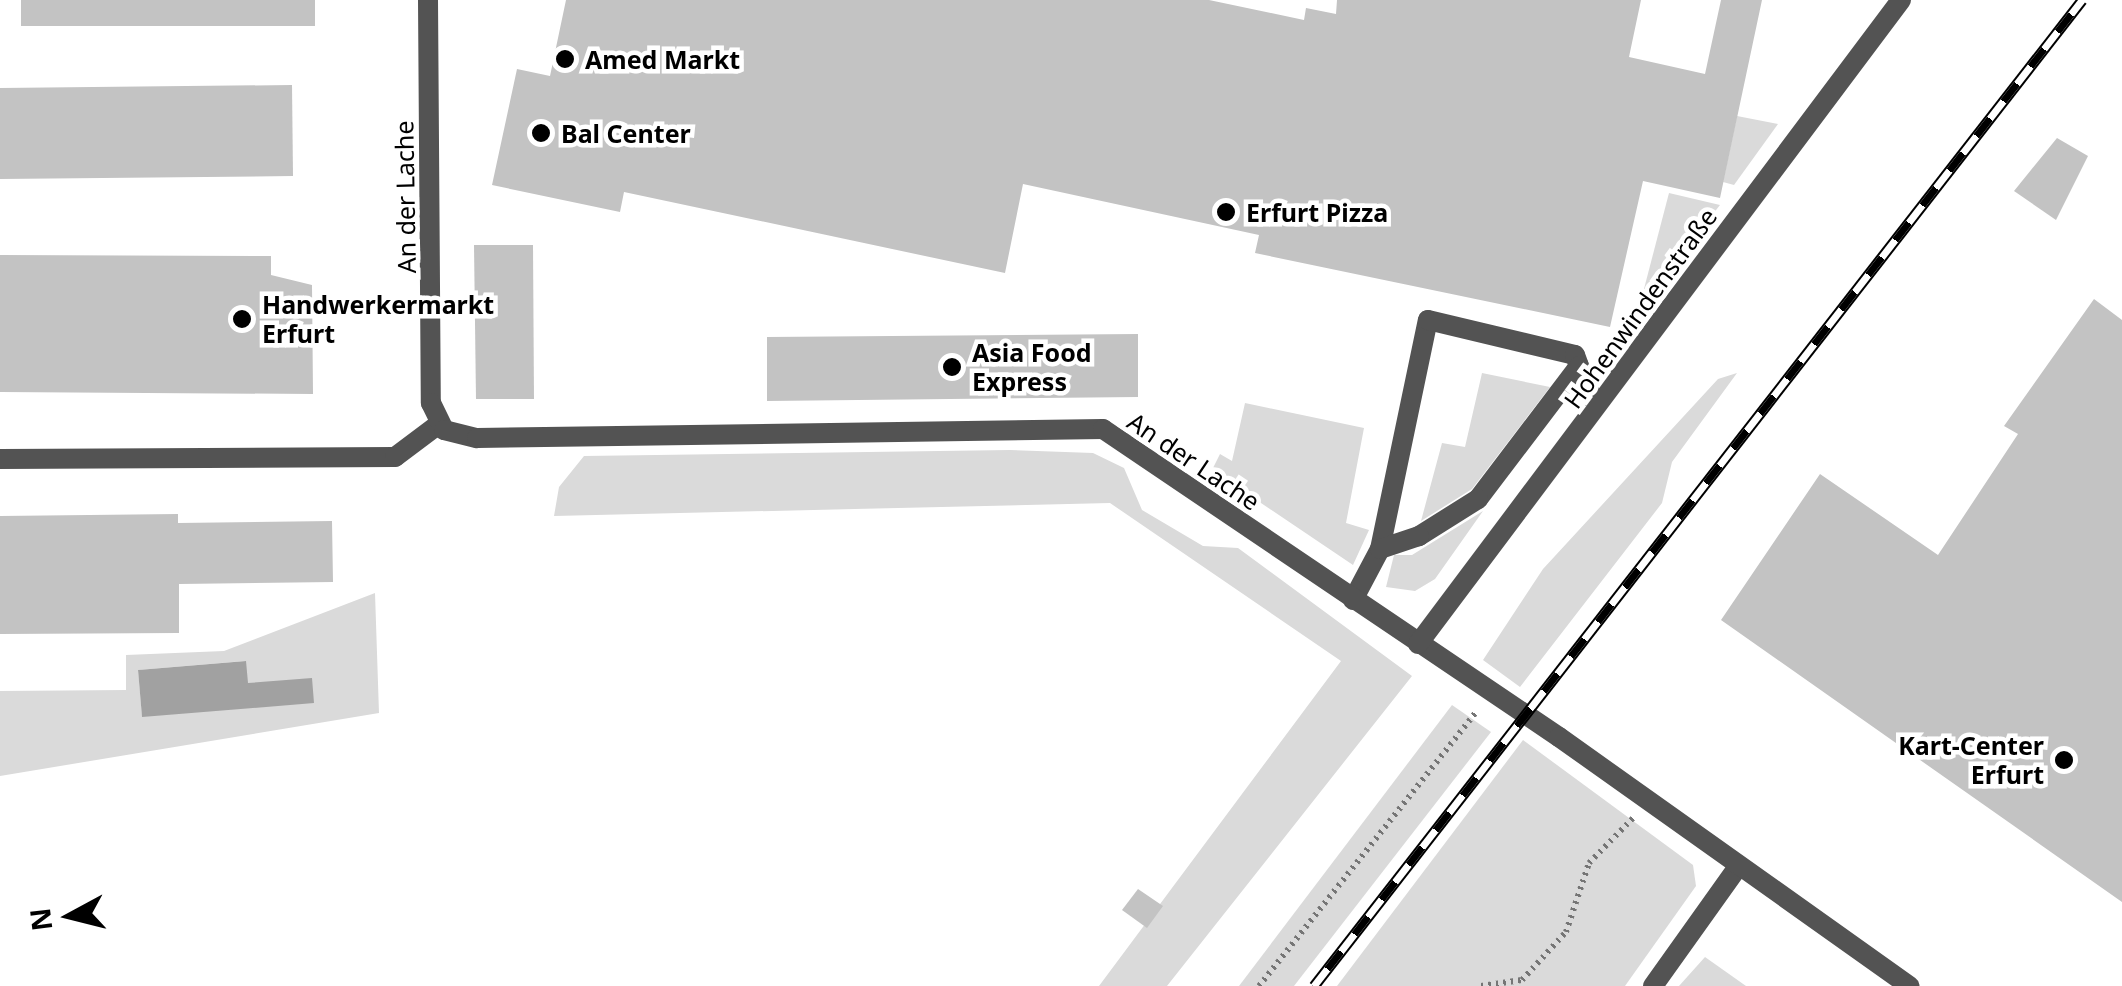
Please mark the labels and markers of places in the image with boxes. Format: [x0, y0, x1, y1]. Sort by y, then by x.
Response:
place label: Amed Markt [585, 44, 740, 74]
marker: Amed Markt [554, 48, 576, 70]
place label: Bal Center [561, 118, 691, 148]
marker: Bal Center [530, 122, 552, 144]
place label: Erfurt Pizza [1246, 197, 1388, 227]
marker: Erfurt Pizza [1215, 201, 1237, 223]
place label: Handwerkermarkt Erfurt [262, 290, 494, 349]
marker: Handwerkermarkt Erfurt [231, 308, 253, 330]
place label: Asia Food Express [972, 338, 1092, 397]
marker: Asia Food Express [941, 356, 963, 378]
place label: Kart-Center Erfurt [1898, 731, 2044, 790]
marker: Kart-Center Erfurt [2053, 749, 2075, 771]

